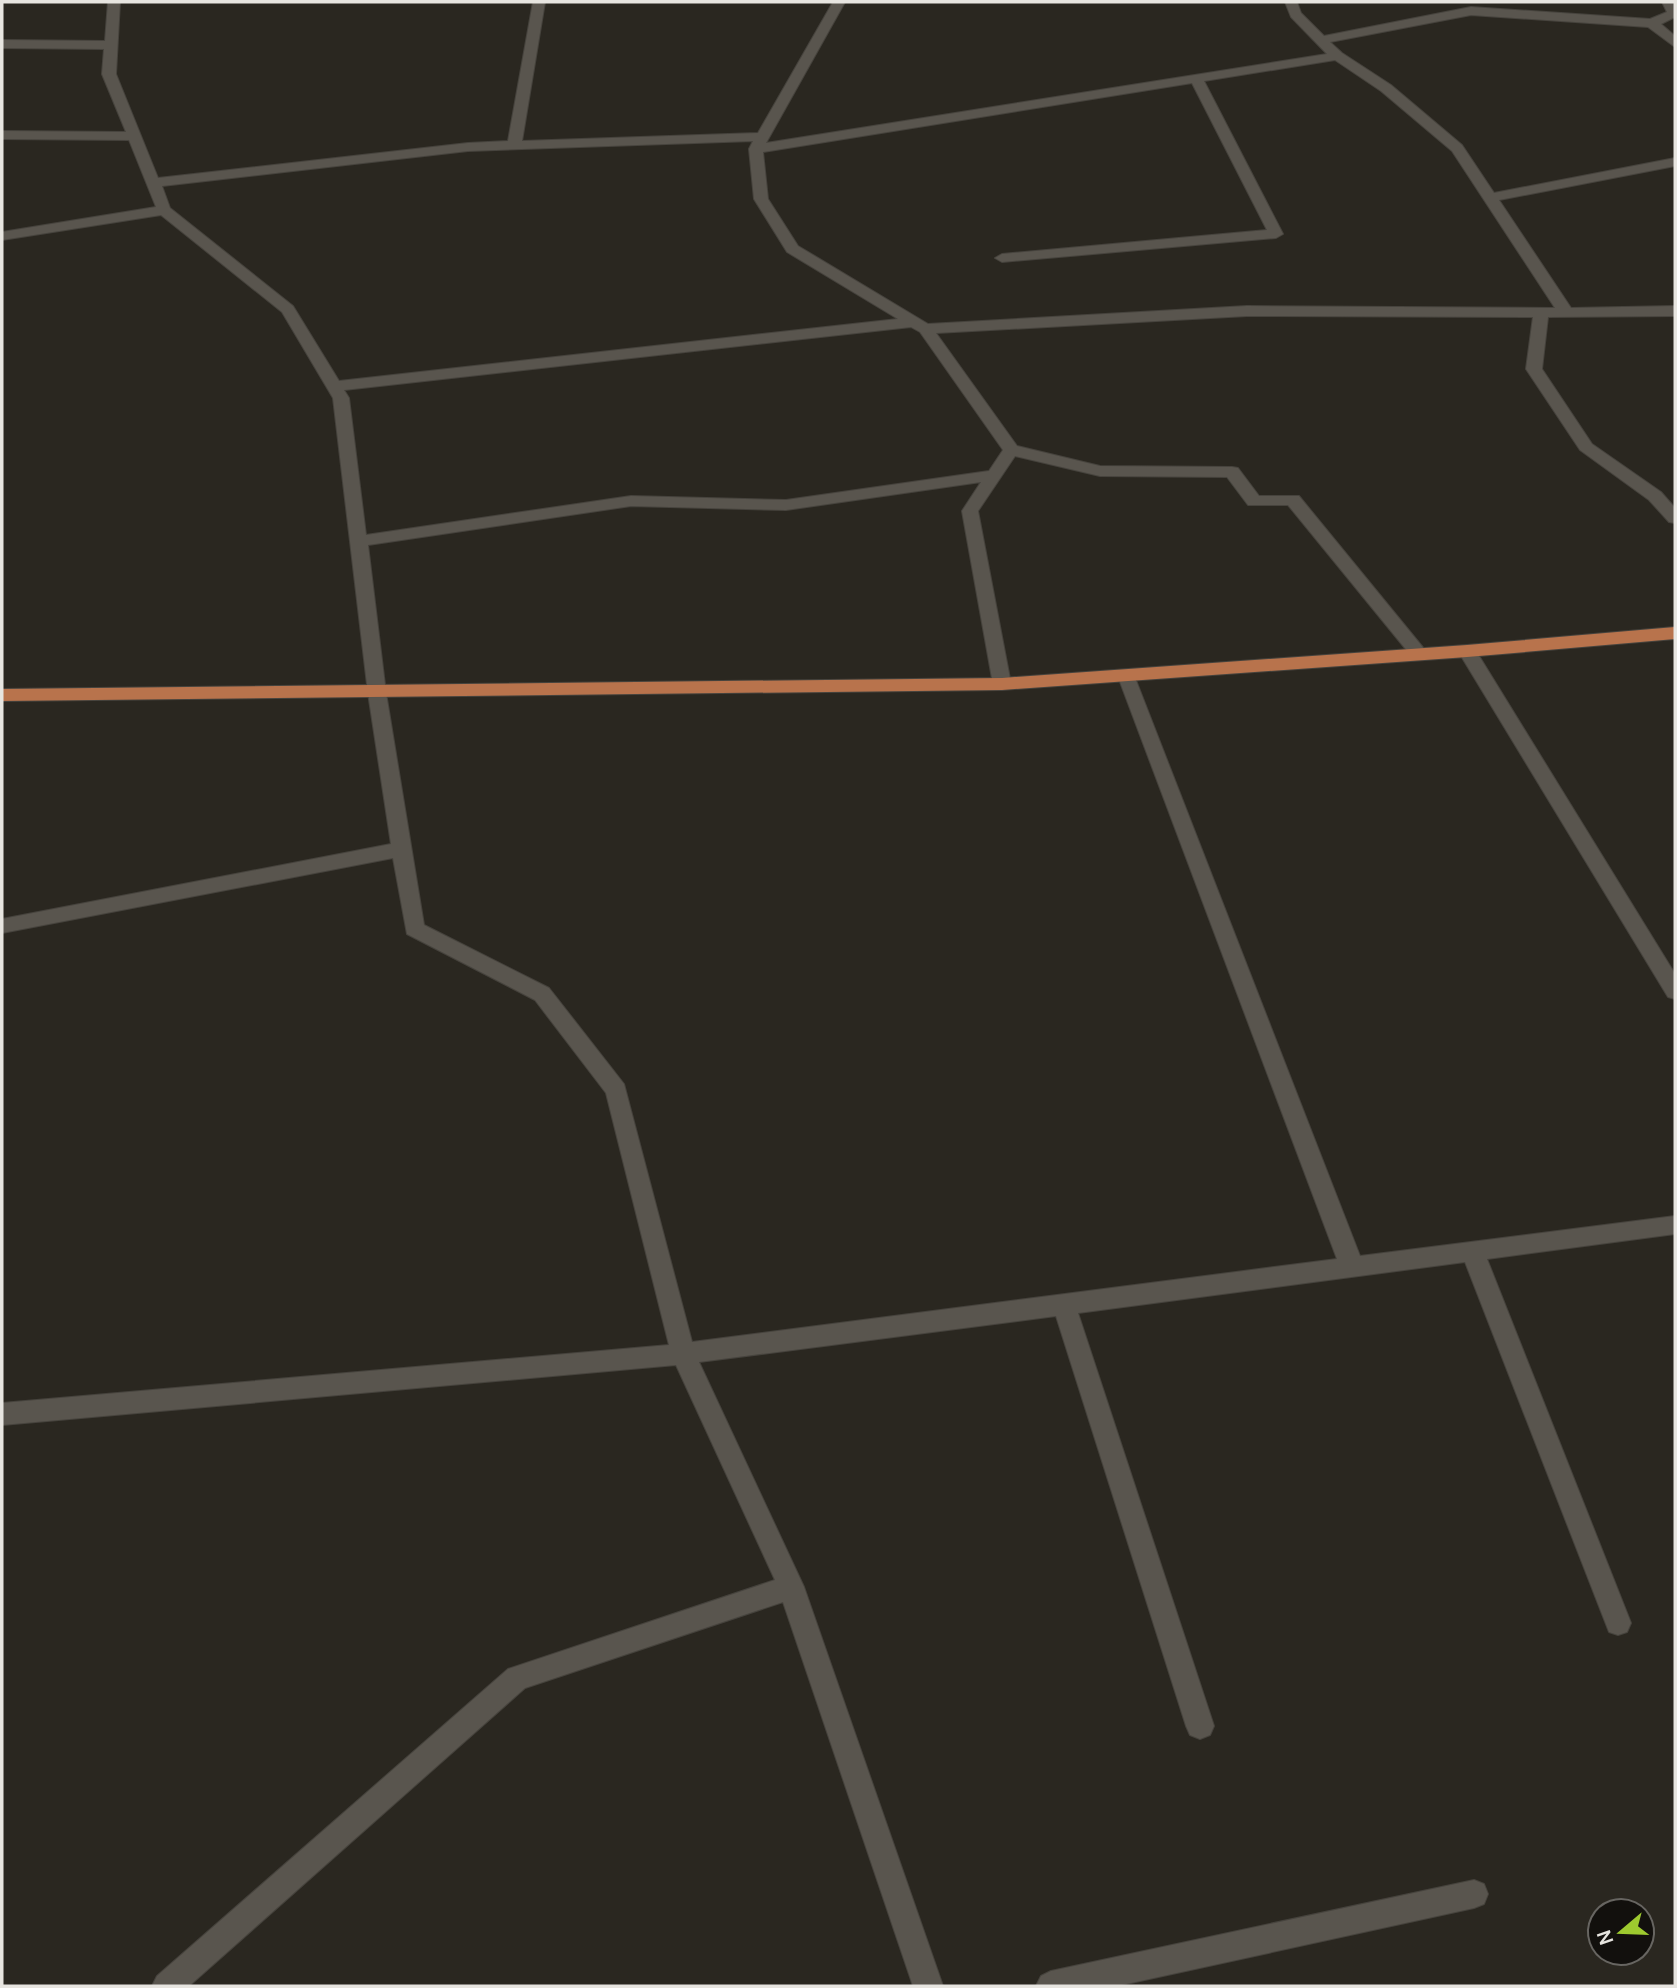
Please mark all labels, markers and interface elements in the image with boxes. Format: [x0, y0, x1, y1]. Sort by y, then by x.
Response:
north arrow [1586, 1897, 1656, 1967]
text: N [1590, 1927, 1619, 1948]

